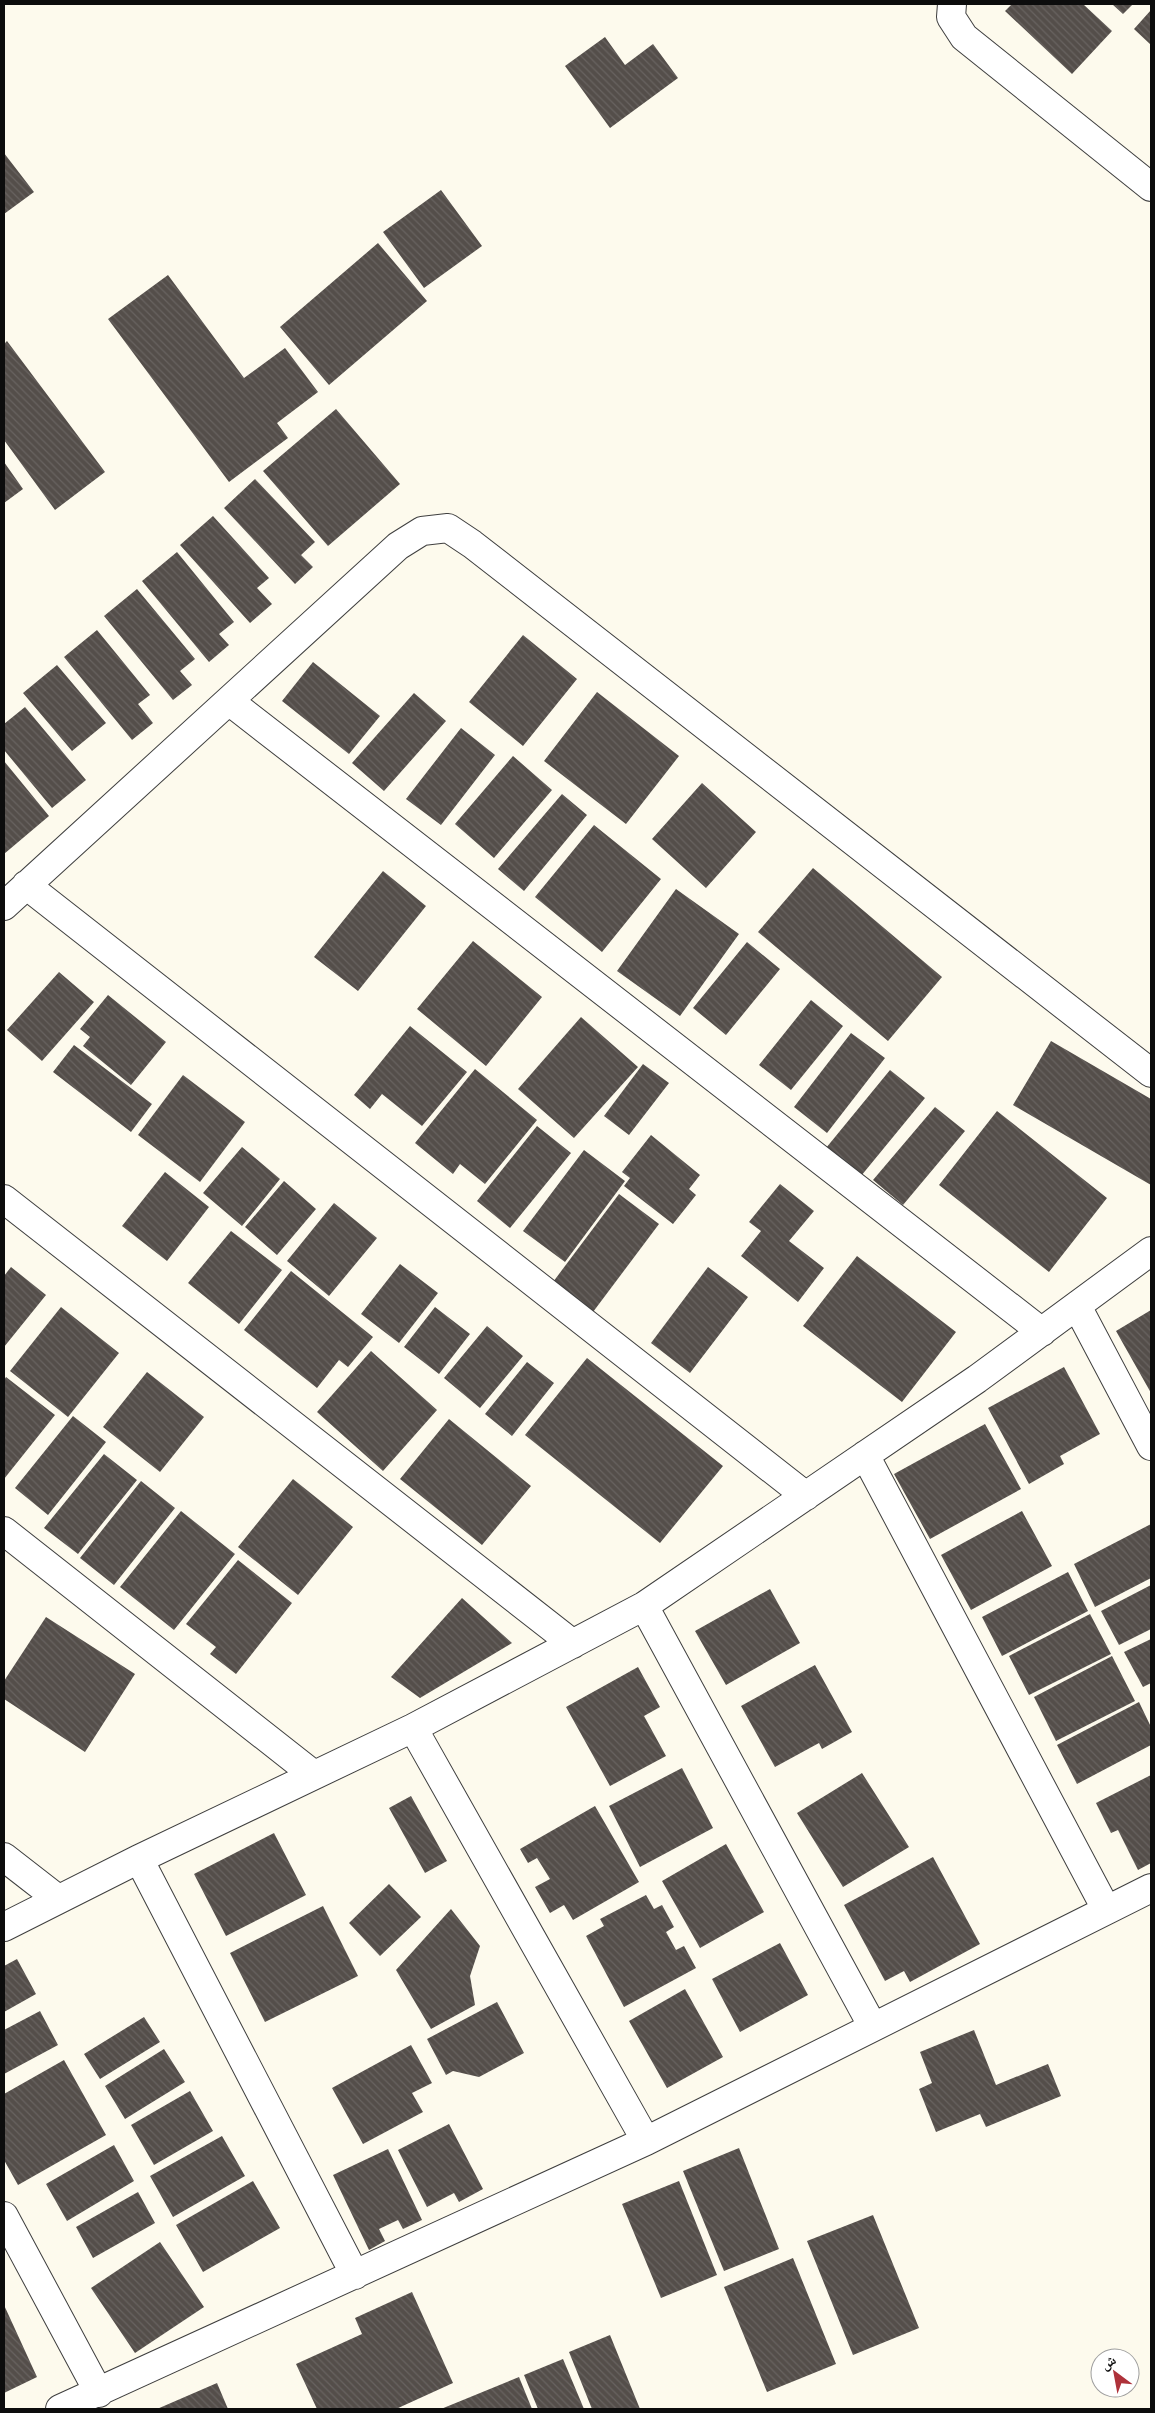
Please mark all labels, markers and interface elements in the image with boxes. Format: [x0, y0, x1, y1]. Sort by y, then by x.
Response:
north arrow [1090, 2348, 1140, 2398]
text: ش [1097, 2350, 1119, 2374]

